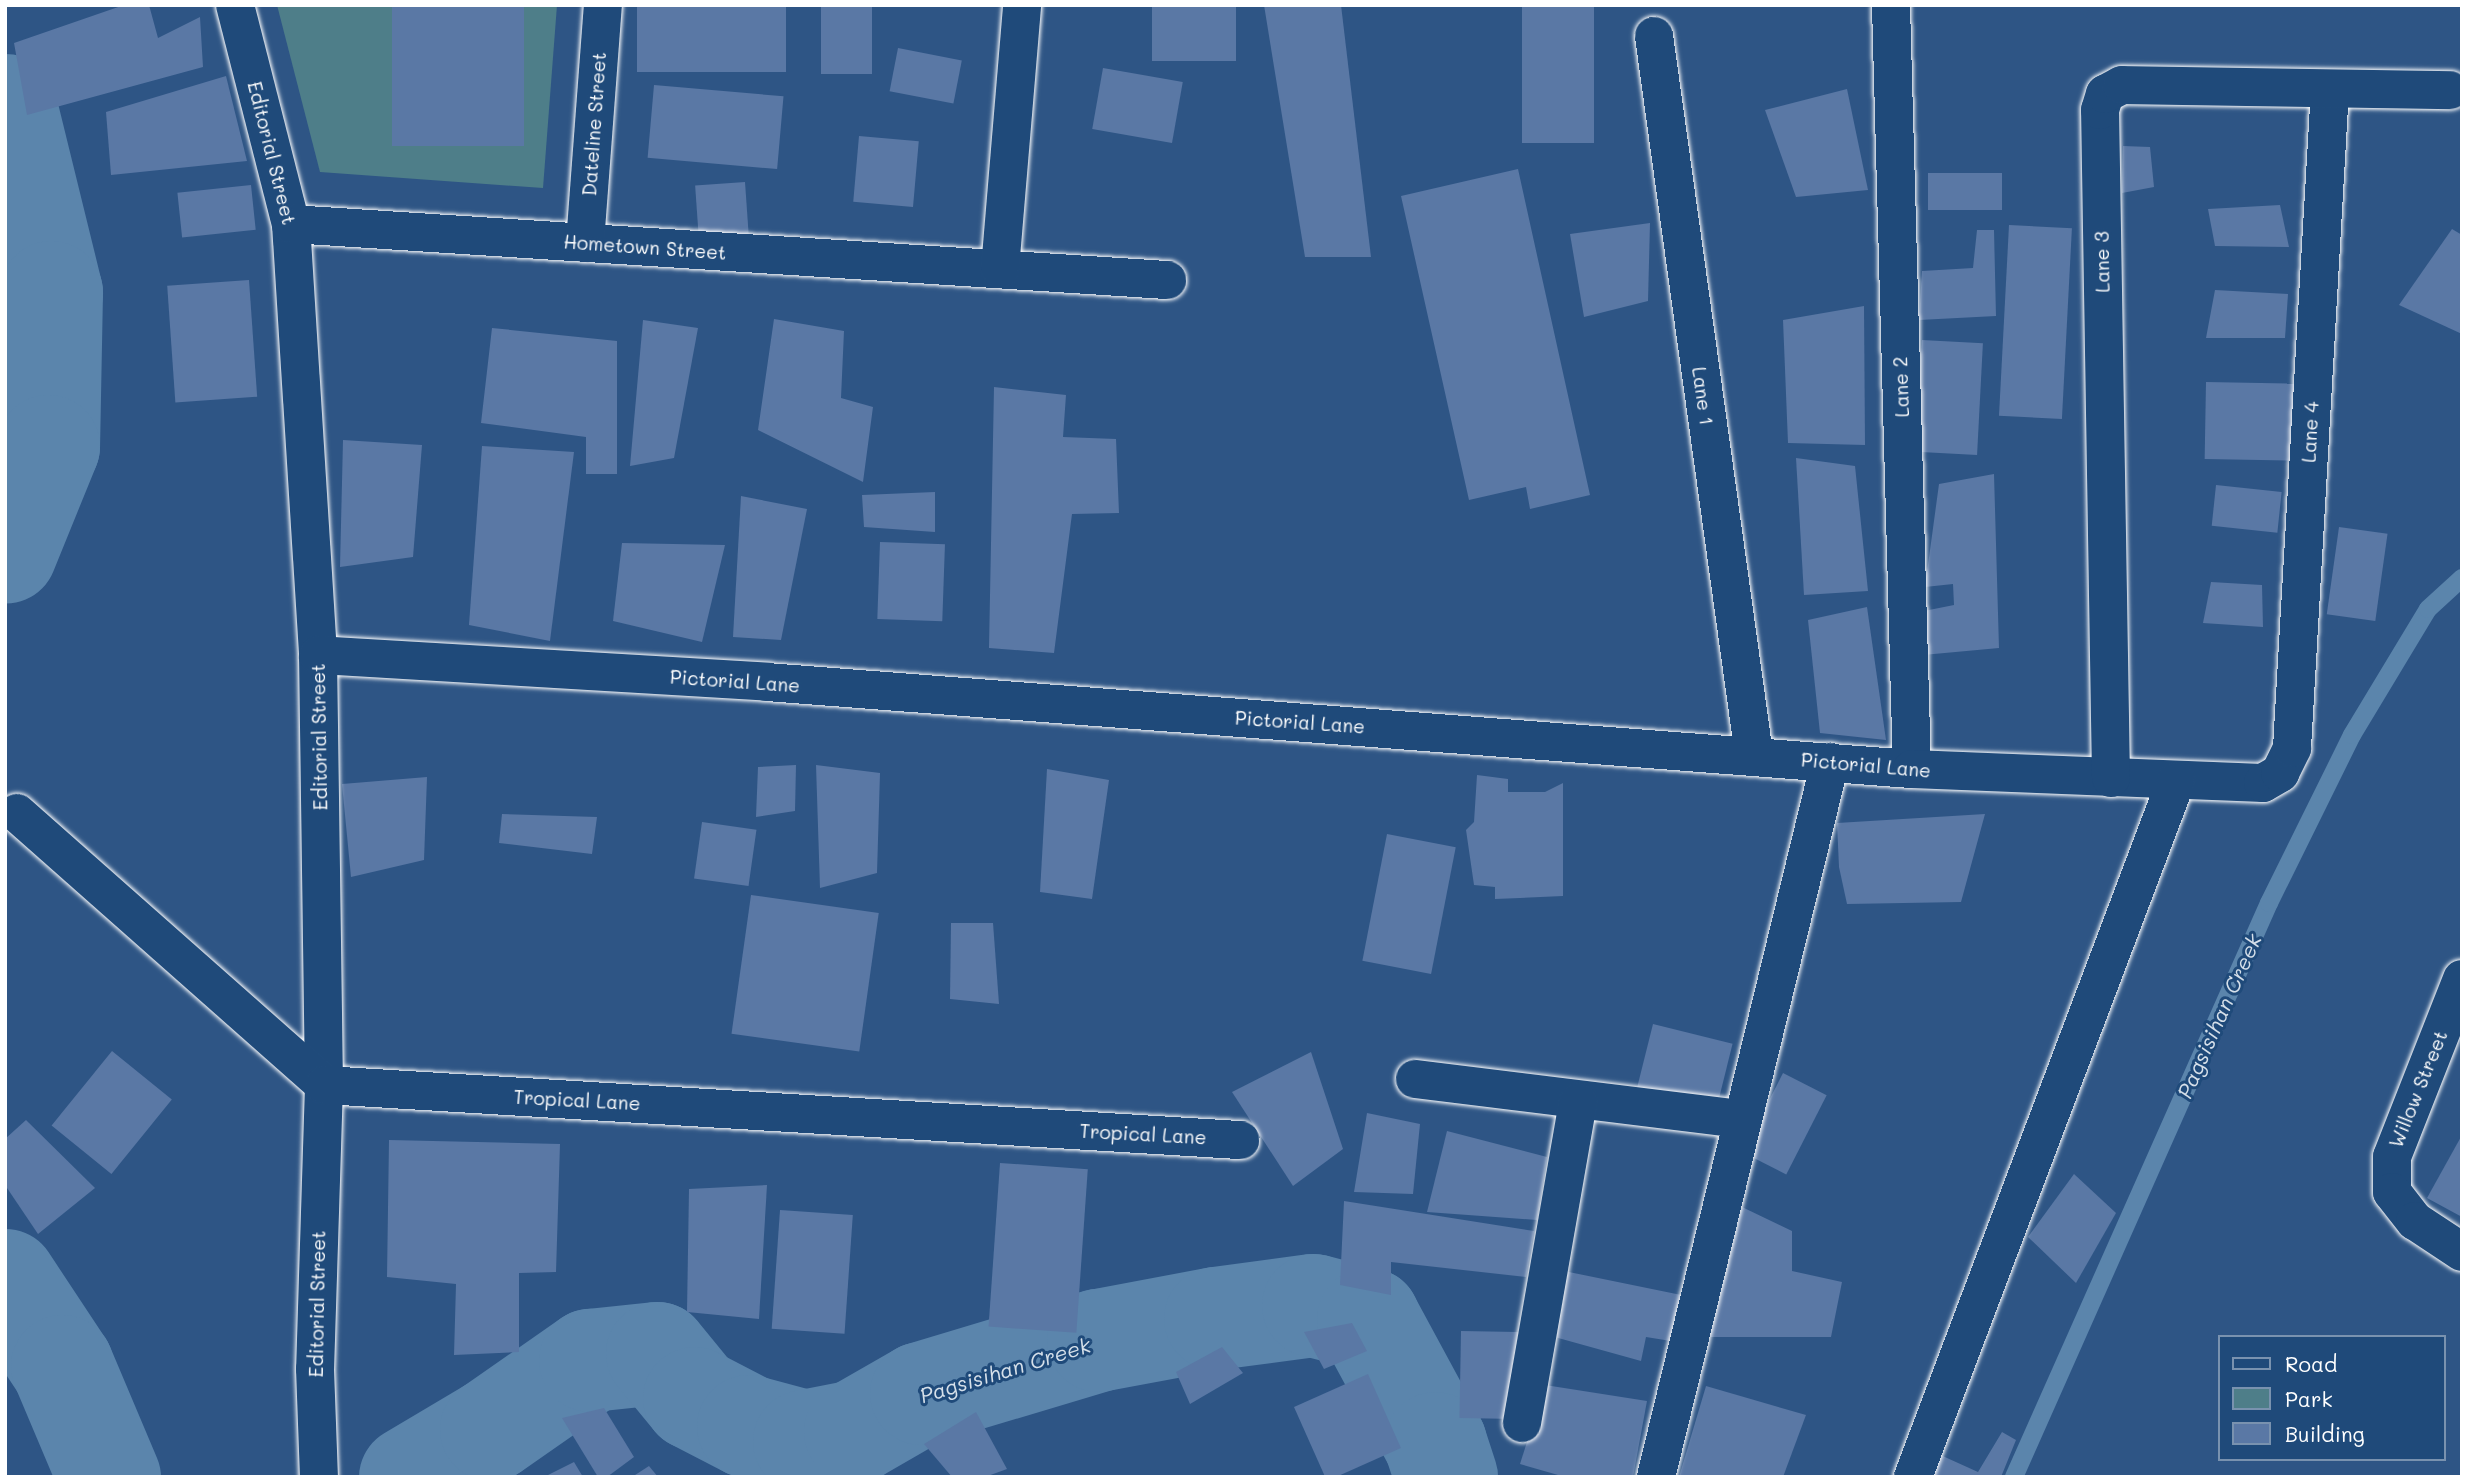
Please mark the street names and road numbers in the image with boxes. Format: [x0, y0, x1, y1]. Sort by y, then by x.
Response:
street label: Dateline Street [578, 51, 610, 197]
street label: Editorial Street [243, 79, 301, 227]
street label: Hometown Street [563, 230, 727, 264]
street label: Lane 3 [2090, 231, 2114, 293]
street label: Lane 2 [1889, 356, 1913, 418]
street label: Lane 1 [1688, 365, 1718, 427]
street label: Lane 4 [2297, 401, 2323, 463]
street label: Editorial Street [306, 663, 332, 811]
street label: Pictorial Lane [669, 665, 801, 697]
street label: Pictorial Lane [1234, 706, 1366, 738]
street label: Pictorial Lane [1800, 748, 1932, 782]
street label: Willow Street [2384, 1027, 2452, 1151]
street label: Tropical Lane [513, 1085, 641, 1115]
street label: Tropical Lane [1079, 1119, 1207, 1149]
street label: Editorial Street [304, 1230, 330, 1378]

